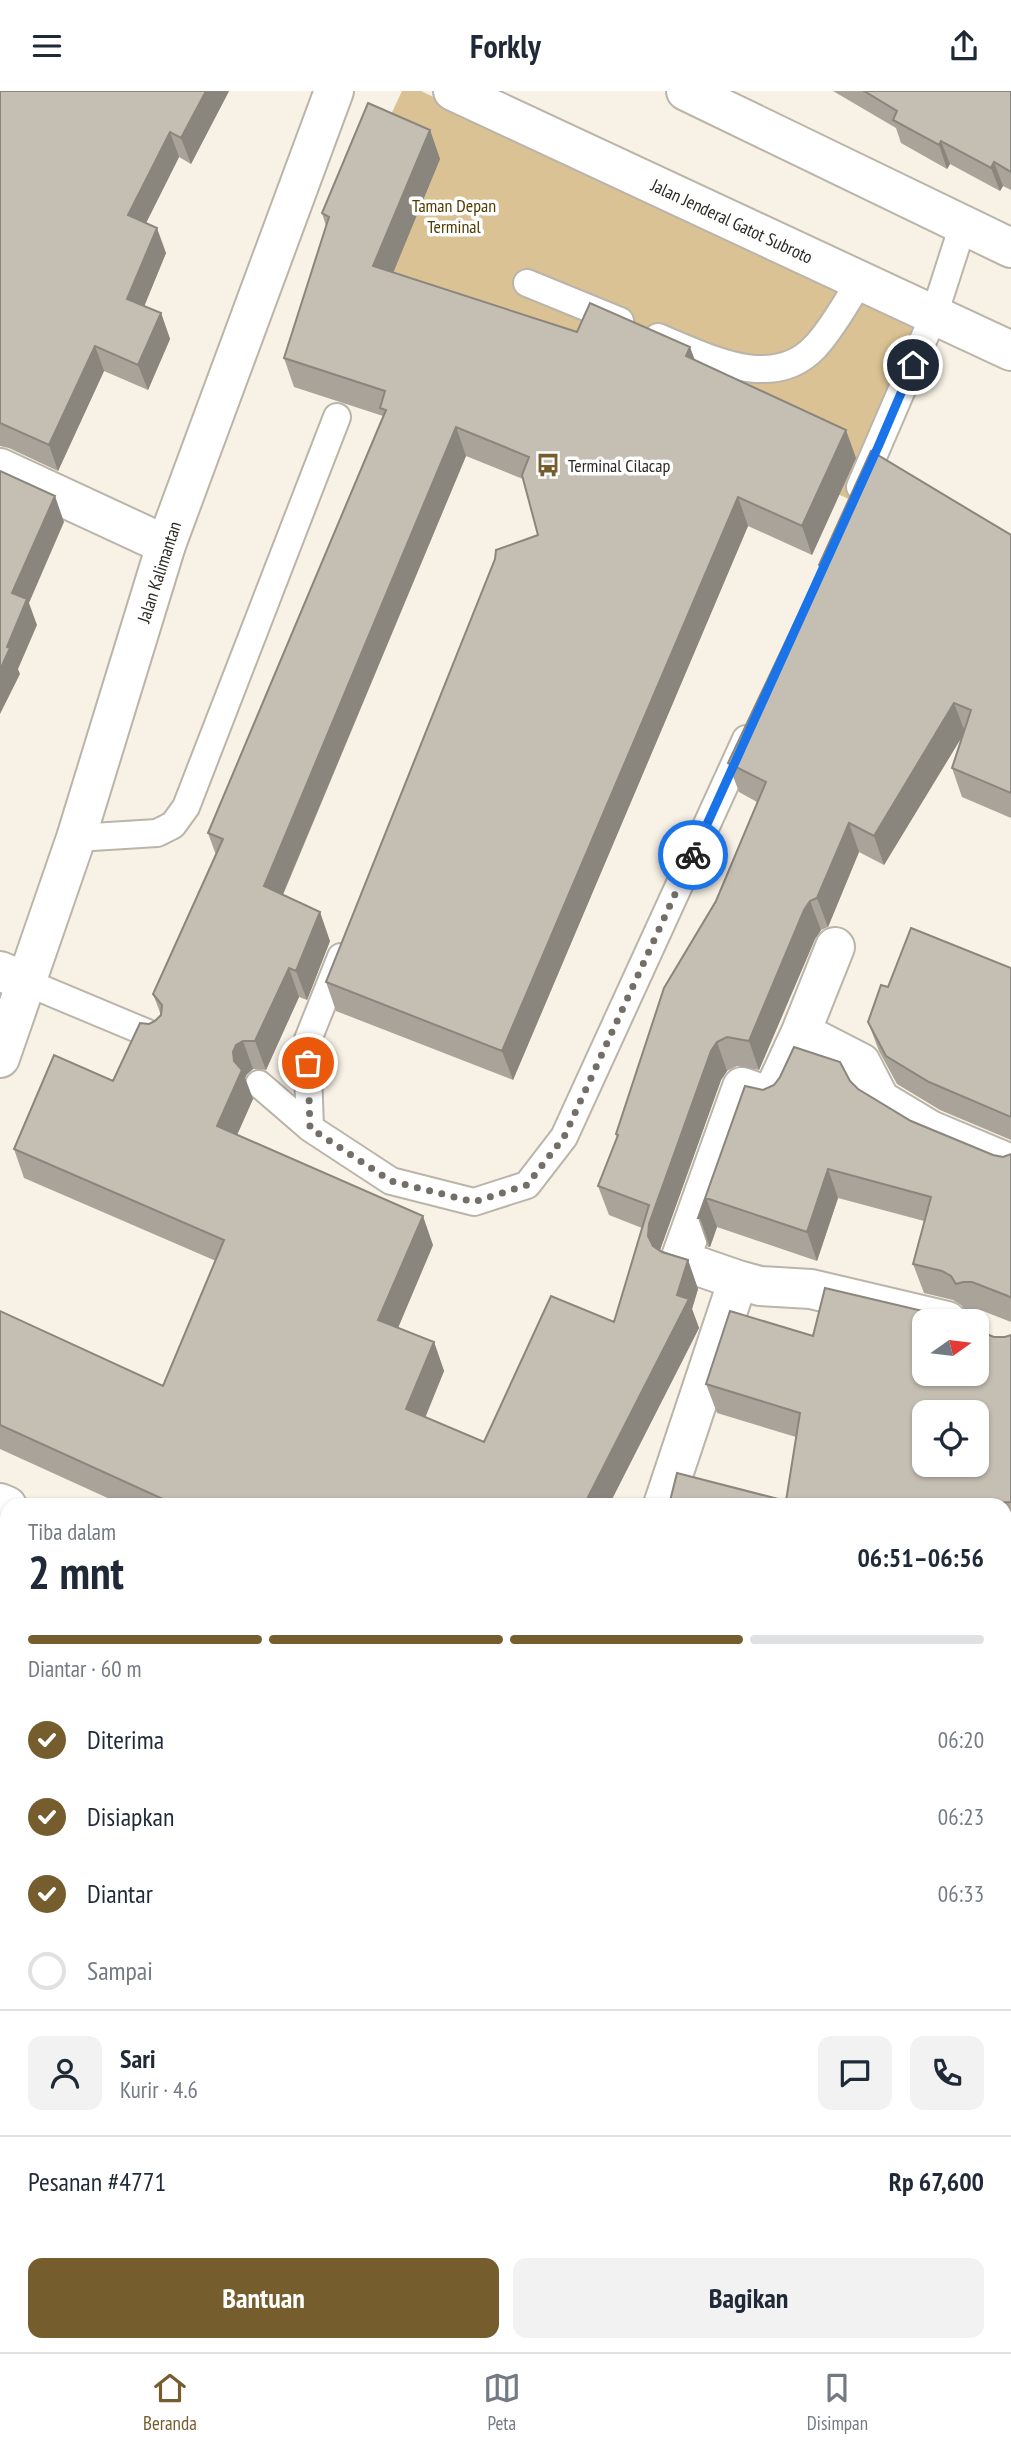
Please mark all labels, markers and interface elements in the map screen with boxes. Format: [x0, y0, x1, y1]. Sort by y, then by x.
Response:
text: Forkly [470, 25, 541, 67]
icon: menu [28, 27, 66, 65]
icon: share [945, 27, 983, 65]
street label: Jalan Jenderal Gatot Subroto [647, 173, 817, 269]
park label: Taman Depan Terminal [412, 194, 496, 238]
pin [883, 335, 943, 395]
icon: home [894, 346, 932, 384]
bus stop icon: Terminal Cilacap [534, 451, 562, 479]
place label: Terminal Cilacap [568, 454, 670, 477]
street label: Jalan Kalimantan [131, 518, 186, 627]
courier [658, 820, 728, 890]
icon: bike [674, 836, 712, 874]
pin [278, 1033, 338, 1093]
icon: bag [289, 1044, 327, 1082]
north arrow [912, 1309, 989, 1386]
map controls [912, 1309, 989, 1477]
button: locate [912, 1400, 989, 1477]
text: Tiba dalam [28, 1517, 116, 1546]
text: 06:51–06:56 [857, 1541, 984, 1574]
text: 2 mnt [28, 1542, 124, 1602]
text: Diantar · 60 m [28, 1654, 141, 1683]
icon: check [28, 1721, 66, 1759]
text: Diterima [87, 1723, 164, 1756]
text: 06:20 [938, 1725, 984, 1754]
icon: check [28, 1798, 66, 1836]
text: Disiapkan [87, 1800, 174, 1833]
text: 06:23 [938, 1802, 984, 1831]
icon: check [28, 1875, 66, 1913]
text: Diantar [87, 1877, 153, 1910]
text: 06:33 [938, 1879, 984, 1908]
text: Sampai [87, 1954, 153, 1987]
button: person [28, 2036, 102, 2110]
button: chat [818, 2036, 892, 2110]
button: phone [910, 2036, 984, 2110]
text: Sari [120, 2042, 156, 2075]
text: Kurir · 4.6 [120, 2075, 198, 2104]
text: Pesanan #4771 [28, 2165, 166, 2198]
text: Rp 67,600 [889, 2165, 984, 2198]
button: Bantuan [28, 2258, 499, 2338]
button: Bagikan [513, 2258, 984, 2338]
tab: Beranda [143, 2369, 197, 2435]
tab: Peta [483, 2369, 521, 2435]
tab: Disimpan [807, 2369, 868, 2435]

